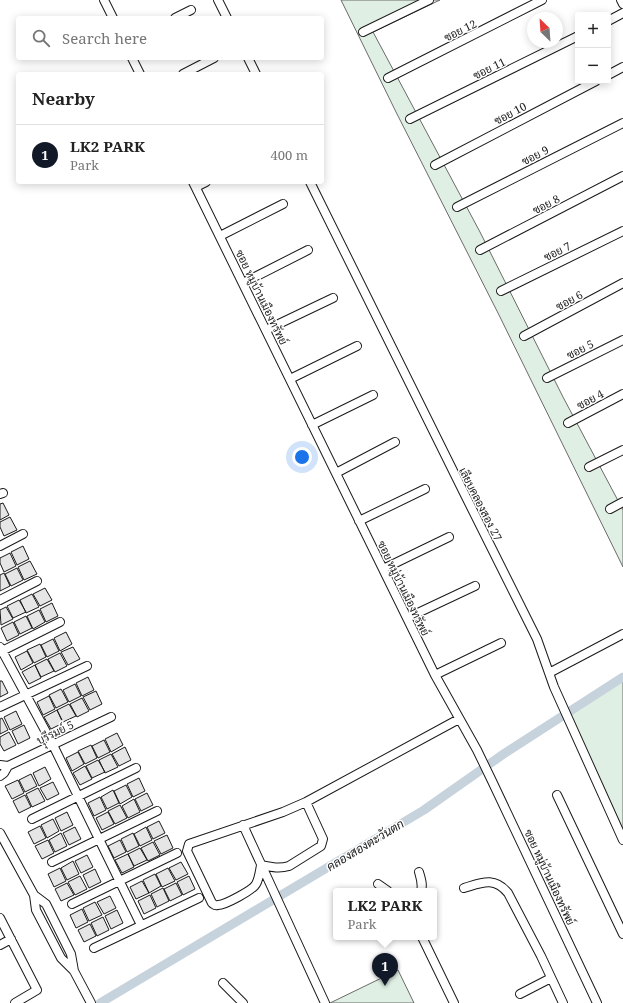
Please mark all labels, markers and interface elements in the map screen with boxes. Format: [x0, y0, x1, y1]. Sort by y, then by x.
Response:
north arrow [527, 12, 563, 48]
map controls [575, 12, 611, 84]
button: + [575, 12, 611, 48]
search box [16, 16, 324, 60]
street label: ซอย 12 [441, 16, 479, 44]
icon: search [30, 27, 52, 49]
text: Search here [62, 28, 147, 48]
button: − [575, 48, 611, 84]
street label: ซอย 11 [470, 54, 508, 82]
text: Nearby [32, 87, 95, 110]
street label: ซอย 10 [491, 98, 529, 128]
text: LK2 PARK [70, 136, 145, 156]
street label: ซอย 9 [519, 142, 551, 168]
text: 1 [41, 146, 49, 164]
text: 400 m [271, 146, 308, 164]
text: Park [70, 156, 99, 174]
street label: ซอย 8 [530, 191, 562, 217]
street label: ซอย 7 [541, 238, 573, 264]
street label: ซอย หมู่บ้านเมืองทรัพย์ [232, 247, 292, 347]
street label: ซอย 6 [553, 287, 585, 313]
street label: ซอย 5 [564, 336, 596, 362]
street label: ซอย 4 [574, 386, 606, 412]
your location [292, 447, 312, 467]
street label: เลียบคลองสอง 27 [456, 465, 506, 543]
street label: ซอย หมู่บ้านเมืองทรัพย์ [374, 538, 434, 638]
street label: บุุรีรมย์ 5 [34, 717, 79, 753]
water label: คลองสองตะวันตก [323, 815, 407, 875]
street label: ซอย หมู่บ้านเมืองทรัพย์ [520, 827, 579, 928]
popup [333, 888, 437, 940]
text: LK2 PARK [347, 895, 423, 915]
text: Park [347, 915, 376, 933]
pin: 1 [372, 953, 398, 986]

